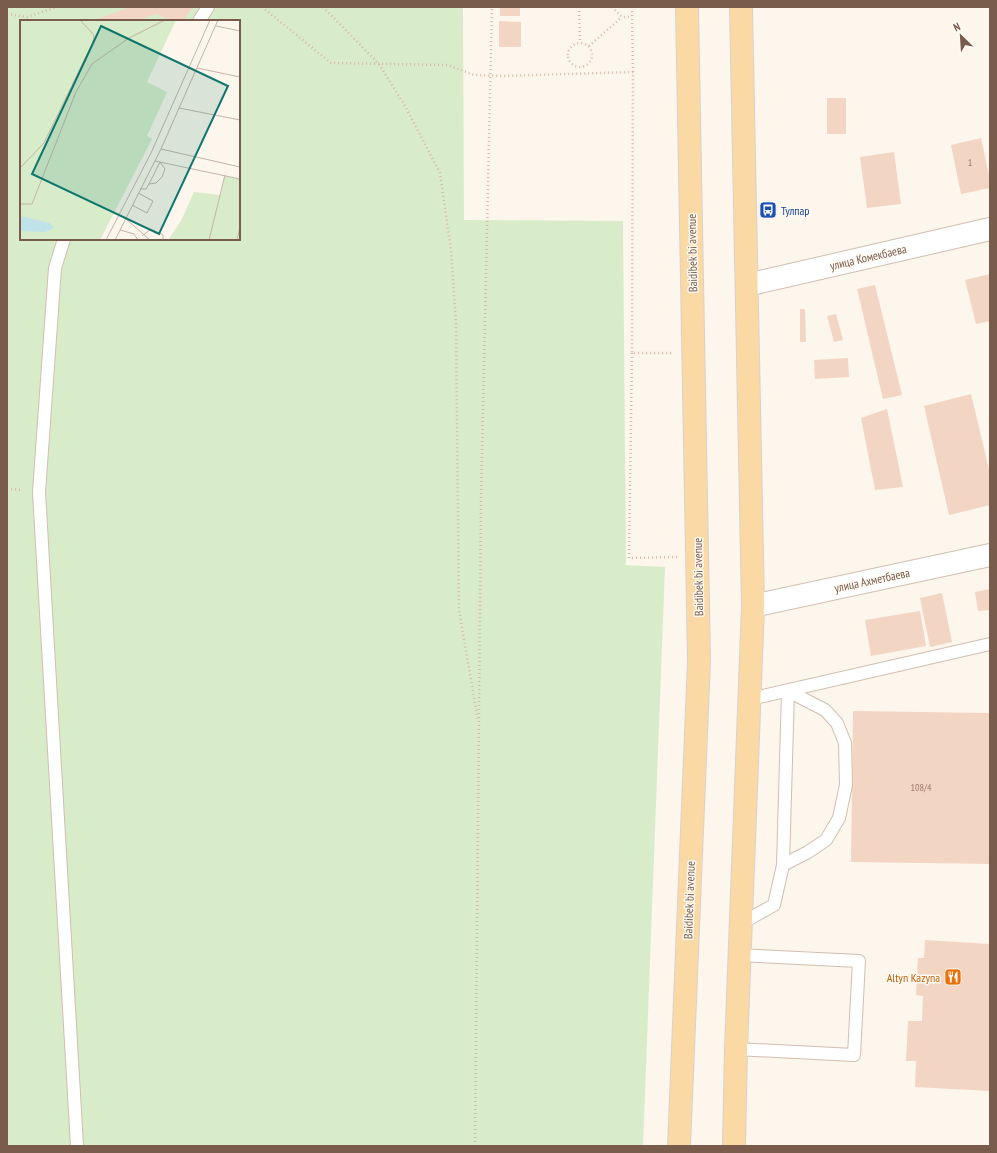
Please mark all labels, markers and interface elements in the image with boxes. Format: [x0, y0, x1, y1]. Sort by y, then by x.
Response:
north arrow [941, 16, 981, 56]
text: N [951, 19, 962, 35]
inset map [20, 20, 240, 240]
house number: 1 [968, 156, 972, 169]
bus stop icon: Тулпар [758, 200, 778, 220]
place label: Тулпар [781, 203, 810, 218]
street label: Baidibek bi avenue [684, 214, 700, 292]
street label: улица Комекбаева [828, 241, 908, 273]
street label: Baidibek bi avenue [690, 538, 706, 616]
street label: улица Ахметбаева [833, 565, 911, 595]
house number: 108/4 [911, 781, 932, 794]
street label: Baidibek bi avenue [680, 861, 698, 939]
restaurant icon: Altyn Kazyna [943, 967, 963, 987]
place label: Altyn Kazyna [887, 970, 940, 985]

